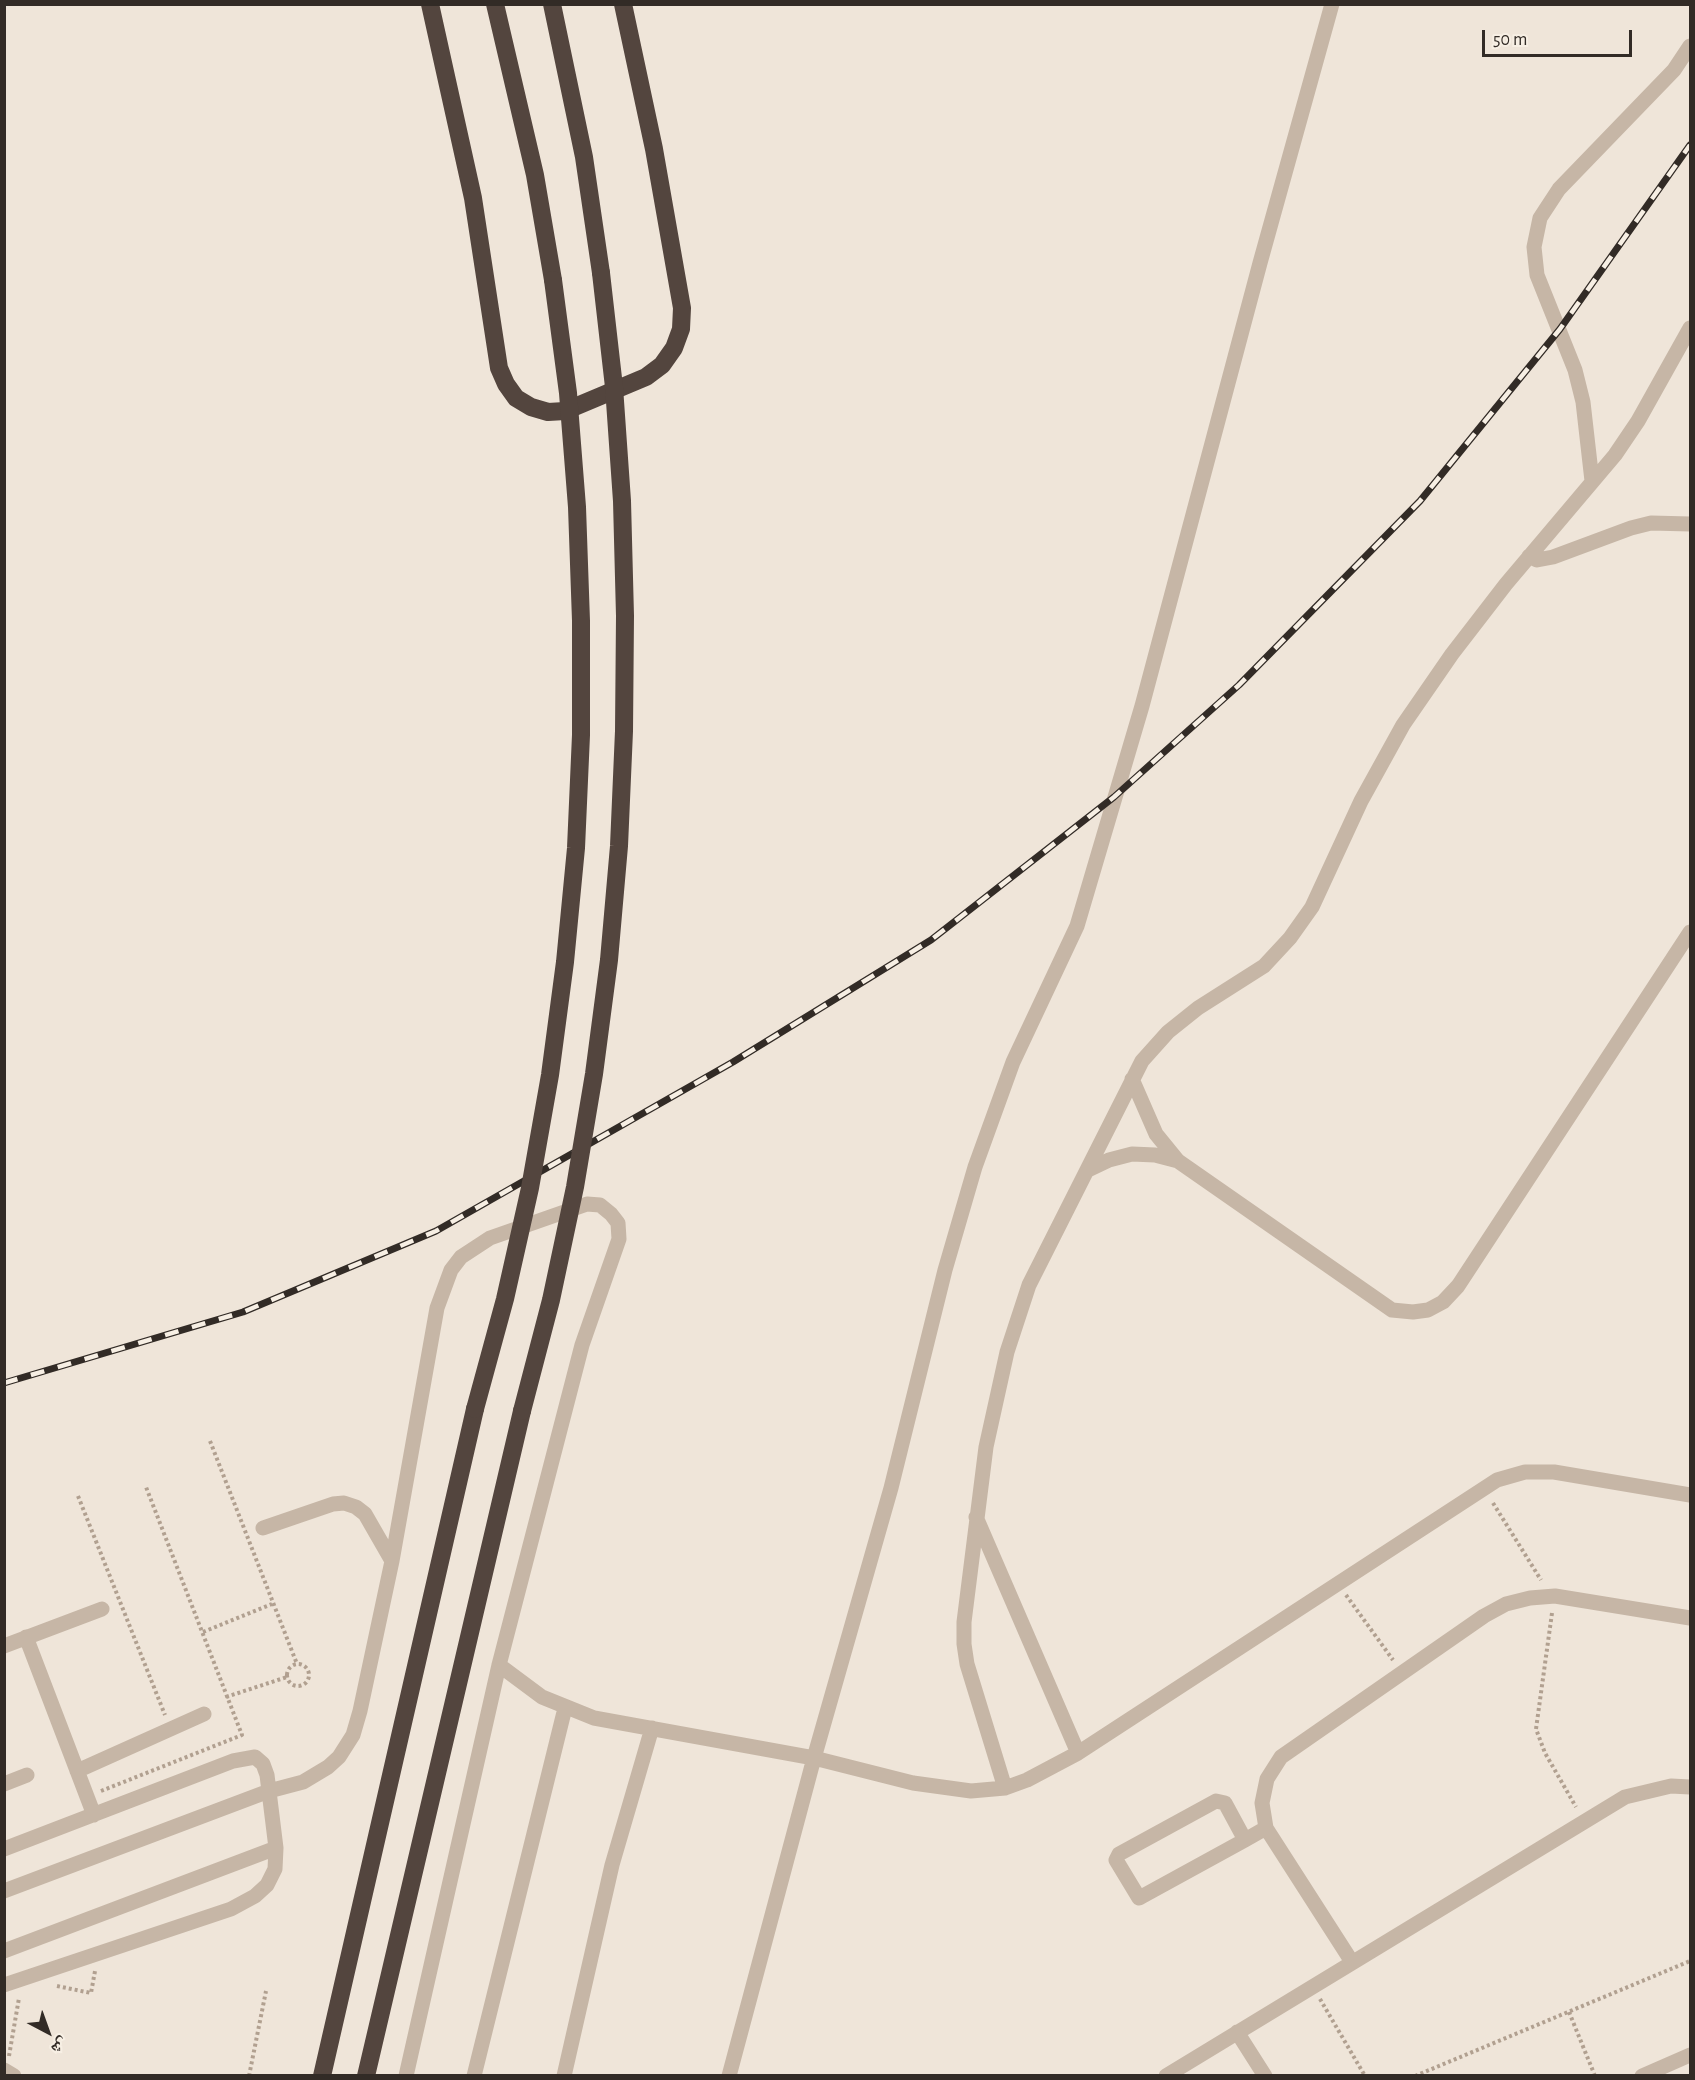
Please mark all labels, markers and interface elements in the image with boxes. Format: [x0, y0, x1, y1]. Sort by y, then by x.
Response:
scale bar [1485, 18, 1635, 56]
text: 50 m [1493, 31, 1527, 49]
north arrow [18, 2002, 78, 2062]
text: ش [48, 2034, 71, 2057]

